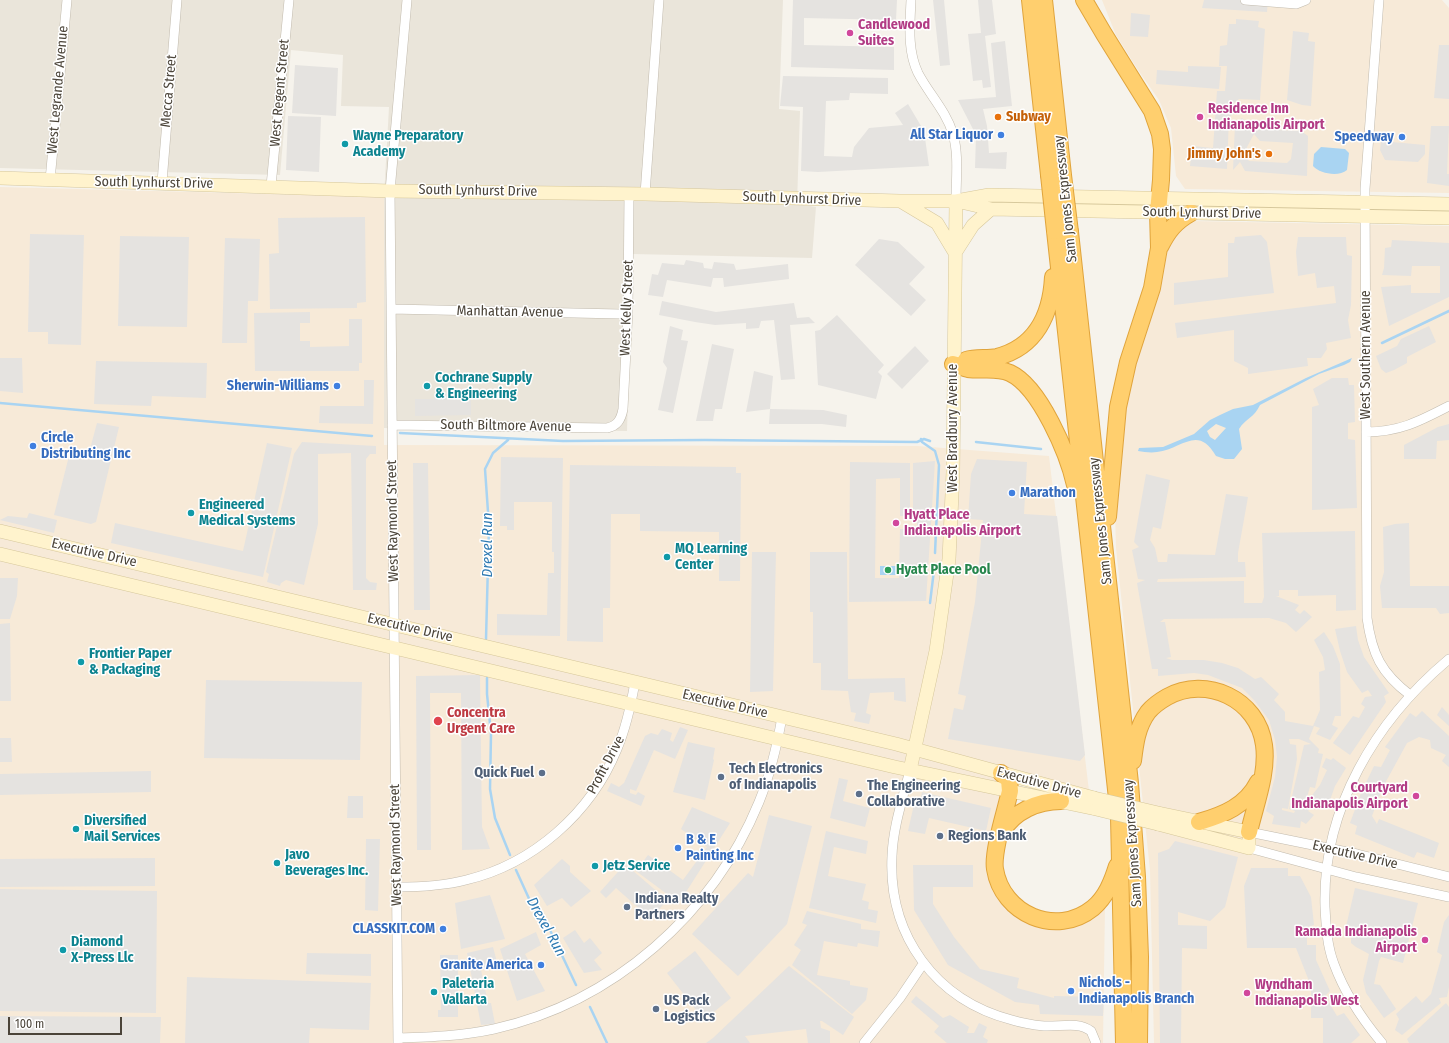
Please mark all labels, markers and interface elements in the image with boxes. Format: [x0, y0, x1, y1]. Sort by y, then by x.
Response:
place label: Candlewood Suites [858, 17, 930, 50]
street label: West Legrande Avenue [44, 25, 72, 155]
marker: Candlewood Suites [845, 28, 855, 38]
street label: West Regent Street [267, 38, 293, 148]
street label: Mecca Street [157, 54, 181, 128]
place label: Residence Inn Indianapolis Airport [1208, 101, 1325, 134]
place label: Subway [1006, 109, 1051, 125]
marker: Subway [993, 112, 1003, 122]
marker: Residence Inn Indianapolis Airport [1195, 112, 1205, 122]
place label: All Star Liquor [910, 127, 993, 143]
place label: Wayne Preparatory Academy [353, 128, 463, 160]
place label: Speedway [1335, 129, 1394, 145]
marker: All Star Liquor [996, 130, 1006, 140]
marker: Speedway [1397, 132, 1407, 142]
street label: Sam Jones Expressway [1051, 135, 1081, 263]
marker: Wayne Preparatory Academy [340, 139, 350, 149]
place label: Jimmy John's [1187, 146, 1261, 162]
marker: Jimmy John's [1264, 149, 1274, 159]
street label: South Lynhurst Drive [95, 174, 213, 192]
street label: South Lynhurst Drive [419, 182, 537, 200]
street label: South Lynhurst Drive [742, 189, 862, 209]
street label: South Lynhurst Drive [1143, 204, 1261, 222]
street label: West Kelly Street [617, 260, 637, 356]
street label: West Southern Avenue [1358, 290, 1374, 420]
street label: Manhattan Avenue [456, 303, 564, 321]
street label: West Bradbury Avenue [945, 364, 961, 492]
place label: Cochrane Supply & Engineering [435, 370, 532, 402]
place label: Sherwin-Williams [227, 378, 329, 394]
marker: Sherwin-Williams [332, 381, 342, 391]
marker: Cochrane Supply & Engineering [422, 381, 432, 391]
street label: South Biltmore Avenue [440, 416, 572, 436]
place label: Circle Distributing Inc [41, 430, 131, 462]
marker: Circle Distributing Inc [28, 441, 38, 451]
street label: Sam Jones Expressway [1086, 457, 1116, 585]
street label: West Raymond Street [384, 460, 402, 582]
place label: Marathon [1020, 485, 1076, 501]
marker: Marathon [1007, 488, 1017, 498]
place label: Engineered Medical Systems [199, 497, 295, 530]
place label: Hyatt Place Indianapolis Airport [904, 507, 1021, 540]
marker: Engineered Medical Systems [186, 508, 196, 518]
water label: Drexel Run [479, 512, 497, 578]
marker: Hyatt Place Indianapolis Airport [891, 518, 901, 528]
street label: Executive Drive [50, 535, 138, 571]
place label: MQ Learning Center [675, 541, 747, 574]
marker: MQ Learning Center [662, 552, 672, 562]
place label: Hyatt Place Pool [896, 562, 991, 578]
marker: Hyatt Place Pool [883, 565, 893, 575]
street label: Executive Drive [366, 610, 454, 646]
place label: Frontier Paper & Packaging [89, 646, 172, 678]
marker: Frontier Paper & Packaging [76, 657, 86, 667]
street label: Executive Drive [681, 686, 769, 722]
place label: Concentra Urgent Care [447, 705, 515, 738]
marker: Concentra Urgent Care [432, 715, 444, 727]
street label: Profit Drive [584, 733, 628, 797]
place label: Tech Electronics of Indianapolis [729, 761, 822, 794]
street label: Executive Drive [995, 764, 1083, 802]
place label: Quick Fuel [474, 765, 534, 781]
marker: Quick Fuel [537, 768, 547, 778]
marker: Tech Electronics of Indianapolis [716, 772, 726, 782]
place label: The Engineering Collaborative [867, 778, 960, 810]
street label: Sam Jones Expressway [1120, 779, 1146, 907]
place label: Courtyard Indianapolis Airport [1291, 780, 1408, 812]
street label: West Raymond Street [387, 784, 405, 906]
marker: The Engineering Collaborative [854, 789, 864, 799]
marker: Courtyard Indianapolis Airport [1411, 791, 1421, 801]
place label: Diversified Mail Services [84, 813, 160, 846]
marker: Diversified Mail Services [71, 824, 81, 834]
place label: Regions Bank [948, 828, 1026, 844]
marker: Regions Bank [935, 831, 945, 841]
place label: B & E Painting Inc [686, 832, 754, 864]
street label: Executive Drive [1311, 837, 1399, 873]
marker: B & E Painting Inc [673, 843, 683, 853]
place label: Javo Beverages Inc. [285, 847, 368, 880]
marker: Javo Beverages Inc. [272, 858, 282, 868]
place label: Jetz Service [603, 858, 670, 874]
marker: Jetz Service [590, 861, 600, 871]
place label: Indiana Realty Partners [635, 891, 718, 924]
water label: Drexel Run [522, 894, 570, 960]
marker: Indiana Realty Partners [622, 902, 632, 912]
place label: CLASSKIT.COM [352, 921, 435, 937]
marker: CLASSKIT.COM [438, 924, 448, 934]
place label: Ramada Indianapolis Airport [1295, 924, 1417, 956]
place label: Diamond X-Press Llc [71, 934, 134, 966]
marker: Ramada Indianapolis Airport [1420, 935, 1430, 945]
marker: Diamond X-Press Llc [58, 945, 68, 955]
place label: Granite America [440, 957, 533, 973]
marker: Granite America [536, 960, 546, 970]
place label: Nichols - Indianapolis Branch [1079, 975, 1194, 1008]
place label: Paleteria Vallarta [442, 976, 494, 1008]
place label: Wyndham Indianapolis West [1255, 977, 1359, 1010]
marker: Nichols - Indianapolis Branch [1066, 986, 1076, 996]
marker: Paleteria Vallarta [429, 987, 439, 997]
marker: Wyndham Indianapolis West [1242, 988, 1252, 998]
place label: US Pack Logistics [664, 993, 715, 1026]
marker: US Pack Logistics [651, 1004, 661, 1014]
scale bar [10, 1009, 124, 1035]
text: 100 m [15, 1017, 44, 1031]

